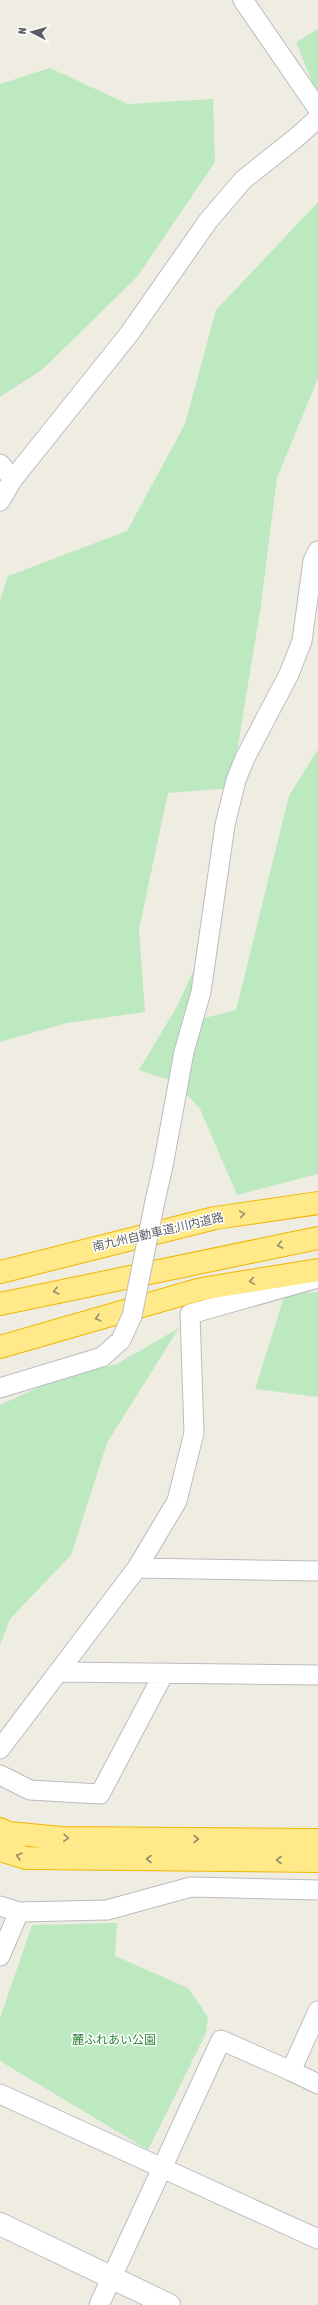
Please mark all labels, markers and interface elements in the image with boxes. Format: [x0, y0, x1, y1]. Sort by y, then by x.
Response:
north arrow [12, 12, 52, 52]
text: N [16, 27, 28, 35]
street label: 南九州自動車道;川内道路 [91, 1210, 225, 1254]
one-way arrow [239, 1210, 245, 1219]
one-way arrow [277, 1241, 283, 1249]
one-way arrow [249, 1276, 255, 1285]
one-way arrow [53, 1287, 60, 1295]
one-way arrow [95, 1313, 102, 1322]
one-way arrow [63, 1834, 69, 1842]
one-way arrow [193, 1835, 199, 1843]
one-way arrow [16, 1852, 23, 1861]
one-way arrow [146, 1855, 152, 1863]
one-way arrow [276, 1856, 282, 1865]
park label: 麓ふれあい公園 [72, 2033, 156, 2047]

